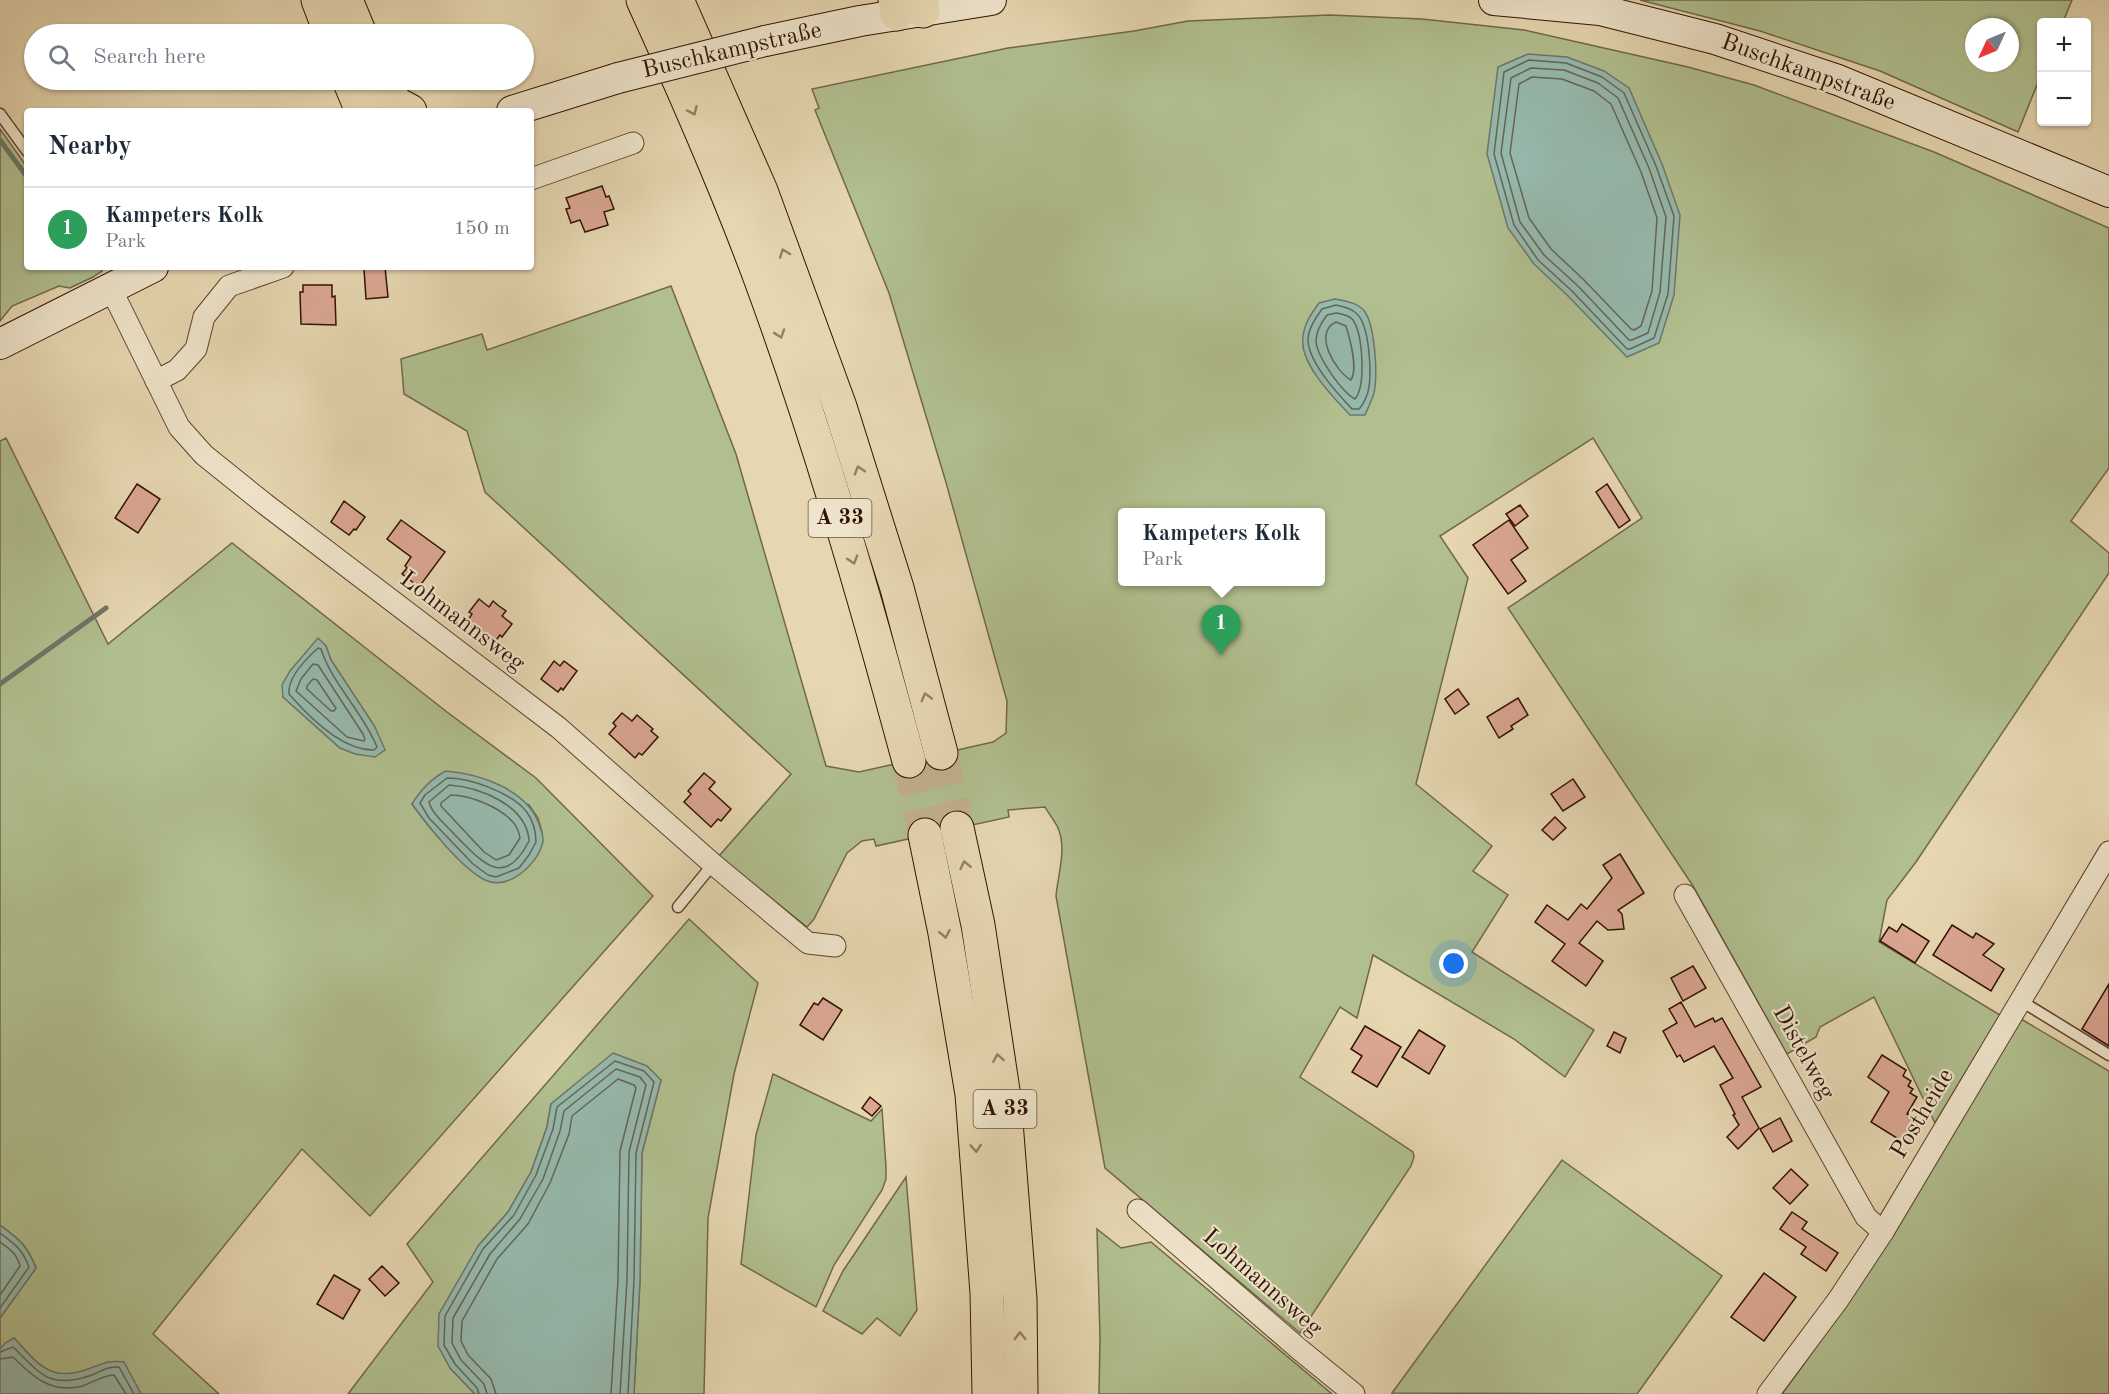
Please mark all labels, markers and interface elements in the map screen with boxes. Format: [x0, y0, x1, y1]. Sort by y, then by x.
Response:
north arrow [1965, 18, 2019, 72]
map controls [2037, 18, 2091, 126]
button: + [2037, 18, 2091, 72]
street label: Buschkampstraße [640, 19, 824, 83]
search box [24, 24, 534, 90]
street label: Buschkampstraße [1718, 30, 1898, 116]
icon: search [45, 41, 78, 74]
text: Search here [93, 46, 206, 68]
button: − [2037, 72, 2091, 126]
one-way arrow [686, 104, 698, 115]
text: Nearby [48, 134, 132, 160]
text: Kampeters Kolk [105, 205, 264, 227]
text: 1 [62, 219, 73, 239]
text: 150 m [454, 219, 510, 239]
text: Park [105, 232, 146, 252]
one-way arrow [778, 249, 791, 259]
one-way arrow [772, 328, 785, 339]
one-way arrow [854, 465, 867, 476]
road number: A 33 [808, 499, 872, 537]
popup [1118, 508, 1325, 586]
text: Kampeters Kolk [1142, 523, 1301, 545]
text: Park [1142, 550, 1183, 570]
one-way arrow [846, 554, 858, 565]
street label: Lohmannsweg [395, 567, 529, 677]
pin: 1 [1202, 606, 1240, 655]
one-way arrow [921, 692, 933, 703]
one-way arrow [960, 861, 973, 871]
one-way arrow [938, 929, 951, 939]
your location [1439, 949, 1468, 978]
street label: Distelweg [1768, 1002, 1838, 1104]
one-way arrow [993, 1053, 1005, 1062]
street label: Postheide [1887, 1065, 1959, 1163]
road number: A 33 [974, 1090, 1036, 1128]
one-way arrow [969, 1143, 982, 1152]
street label: Lohmannsweg [1198, 1225, 1326, 1341]
one-way arrow [1014, 1331, 1026, 1340]

